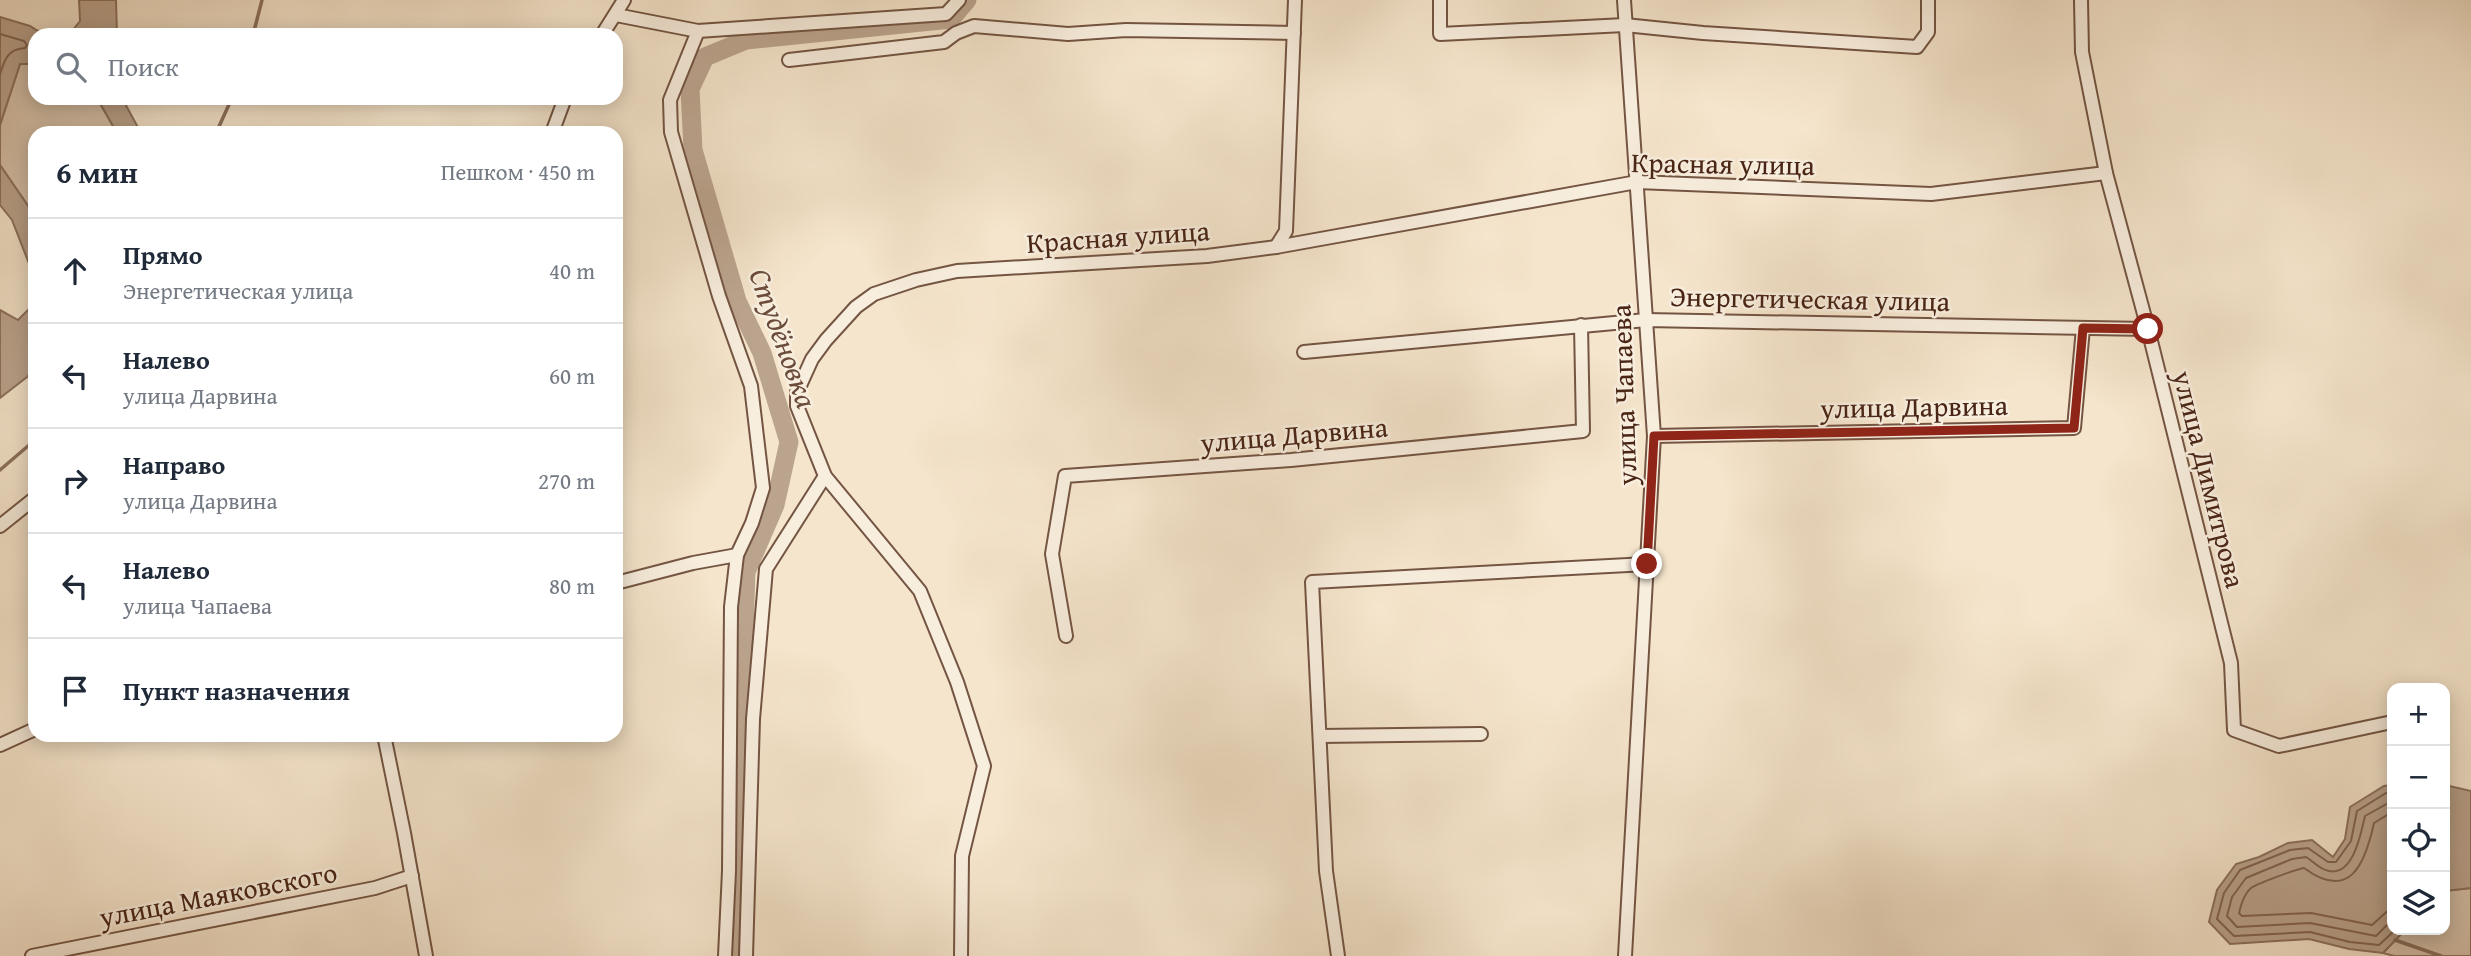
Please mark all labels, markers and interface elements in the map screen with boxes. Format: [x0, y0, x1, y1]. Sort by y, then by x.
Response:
search box [28, 28, 623, 105]
text: Поиск [108, 47, 179, 86]
icon: search [52, 48, 90, 86]
street label: Красная улица [1631, 141, 1816, 185]
text: 6 мин [56, 150, 138, 194]
text: Пешком · 450 m [441, 155, 595, 188]
street label: Красная улица [1025, 209, 1212, 263]
text: Прямо [123, 235, 203, 274]
icon: ahead [56, 252, 94, 290]
text: 40 m [549, 254, 595, 287]
water label: Студёновка [738, 262, 830, 414]
text: Энергетическая улица [123, 274, 353, 307]
street label: Энергетическая улица [1670, 275, 1951, 321]
street label: улица Чапаева [1599, 303, 1647, 487]
route start [2132, 313, 2163, 344]
text: Налево [123, 340, 210, 379]
icon: left [56, 357, 94, 395]
text: 60 m [549, 359, 595, 392]
street label: улица Димитрова [2163, 365, 2257, 593]
text: улица Дарвина [123, 379, 277, 412]
street label: улица Дарвина [1819, 384, 2009, 428]
street label: улица Дарвина [1198, 405, 1390, 463]
text: Направо [123, 445, 225, 484]
icon: right [56, 462, 94, 500]
text: 270 m [538, 464, 595, 497]
text: улица Дарвина [123, 484, 277, 517]
route end [1631, 548, 1662, 579]
text: Налево [123, 550, 210, 589]
icon: left [56, 567, 94, 605]
text: 80 m [549, 569, 595, 602]
text: улица Чапаева [123, 589, 272, 622]
text: Пункт назначения [123, 671, 350, 710]
icon: arrive [56, 672, 94, 710]
map controls [2387, 683, 2450, 935]
button: + [2387, 683, 2450, 746]
button: − [2387, 746, 2450, 809]
button: locate [2387, 809, 2450, 872]
street label: улица Маяковского [95, 851, 340, 937]
button: layers [2387, 872, 2450, 935]

